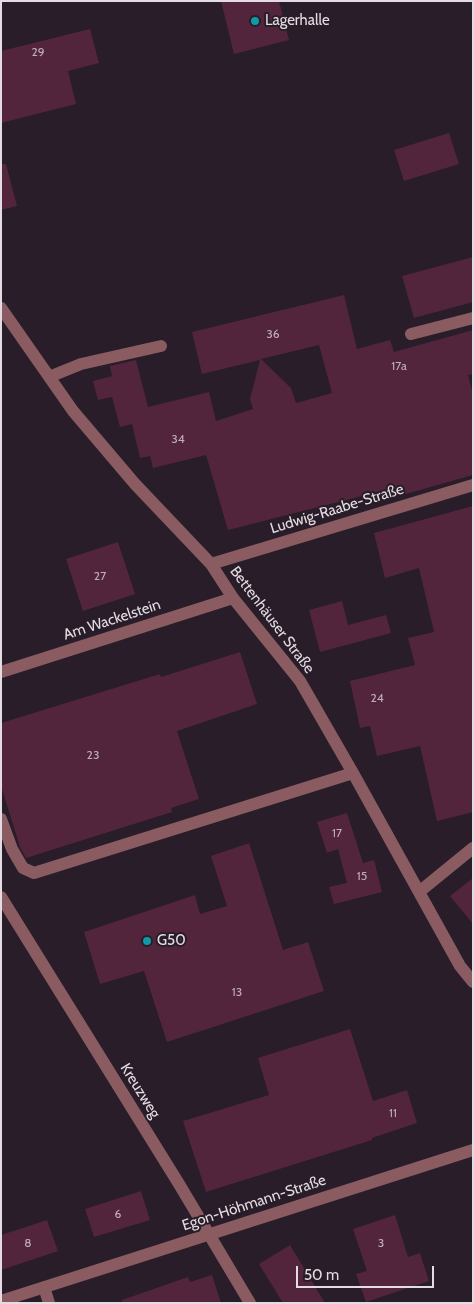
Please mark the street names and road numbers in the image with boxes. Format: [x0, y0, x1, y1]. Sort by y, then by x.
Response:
street label: Ludwig-Raabe-Straße [268, 480, 406, 538]
street label: Bettenhäuser Straße [226, 563, 318, 677]
street label: Am Wackelstein [61, 596, 163, 644]
street label: Kreuzweg [116, 1060, 164, 1122]
street label: Egon-Höhmann-Straße [180, 1171, 328, 1235]

